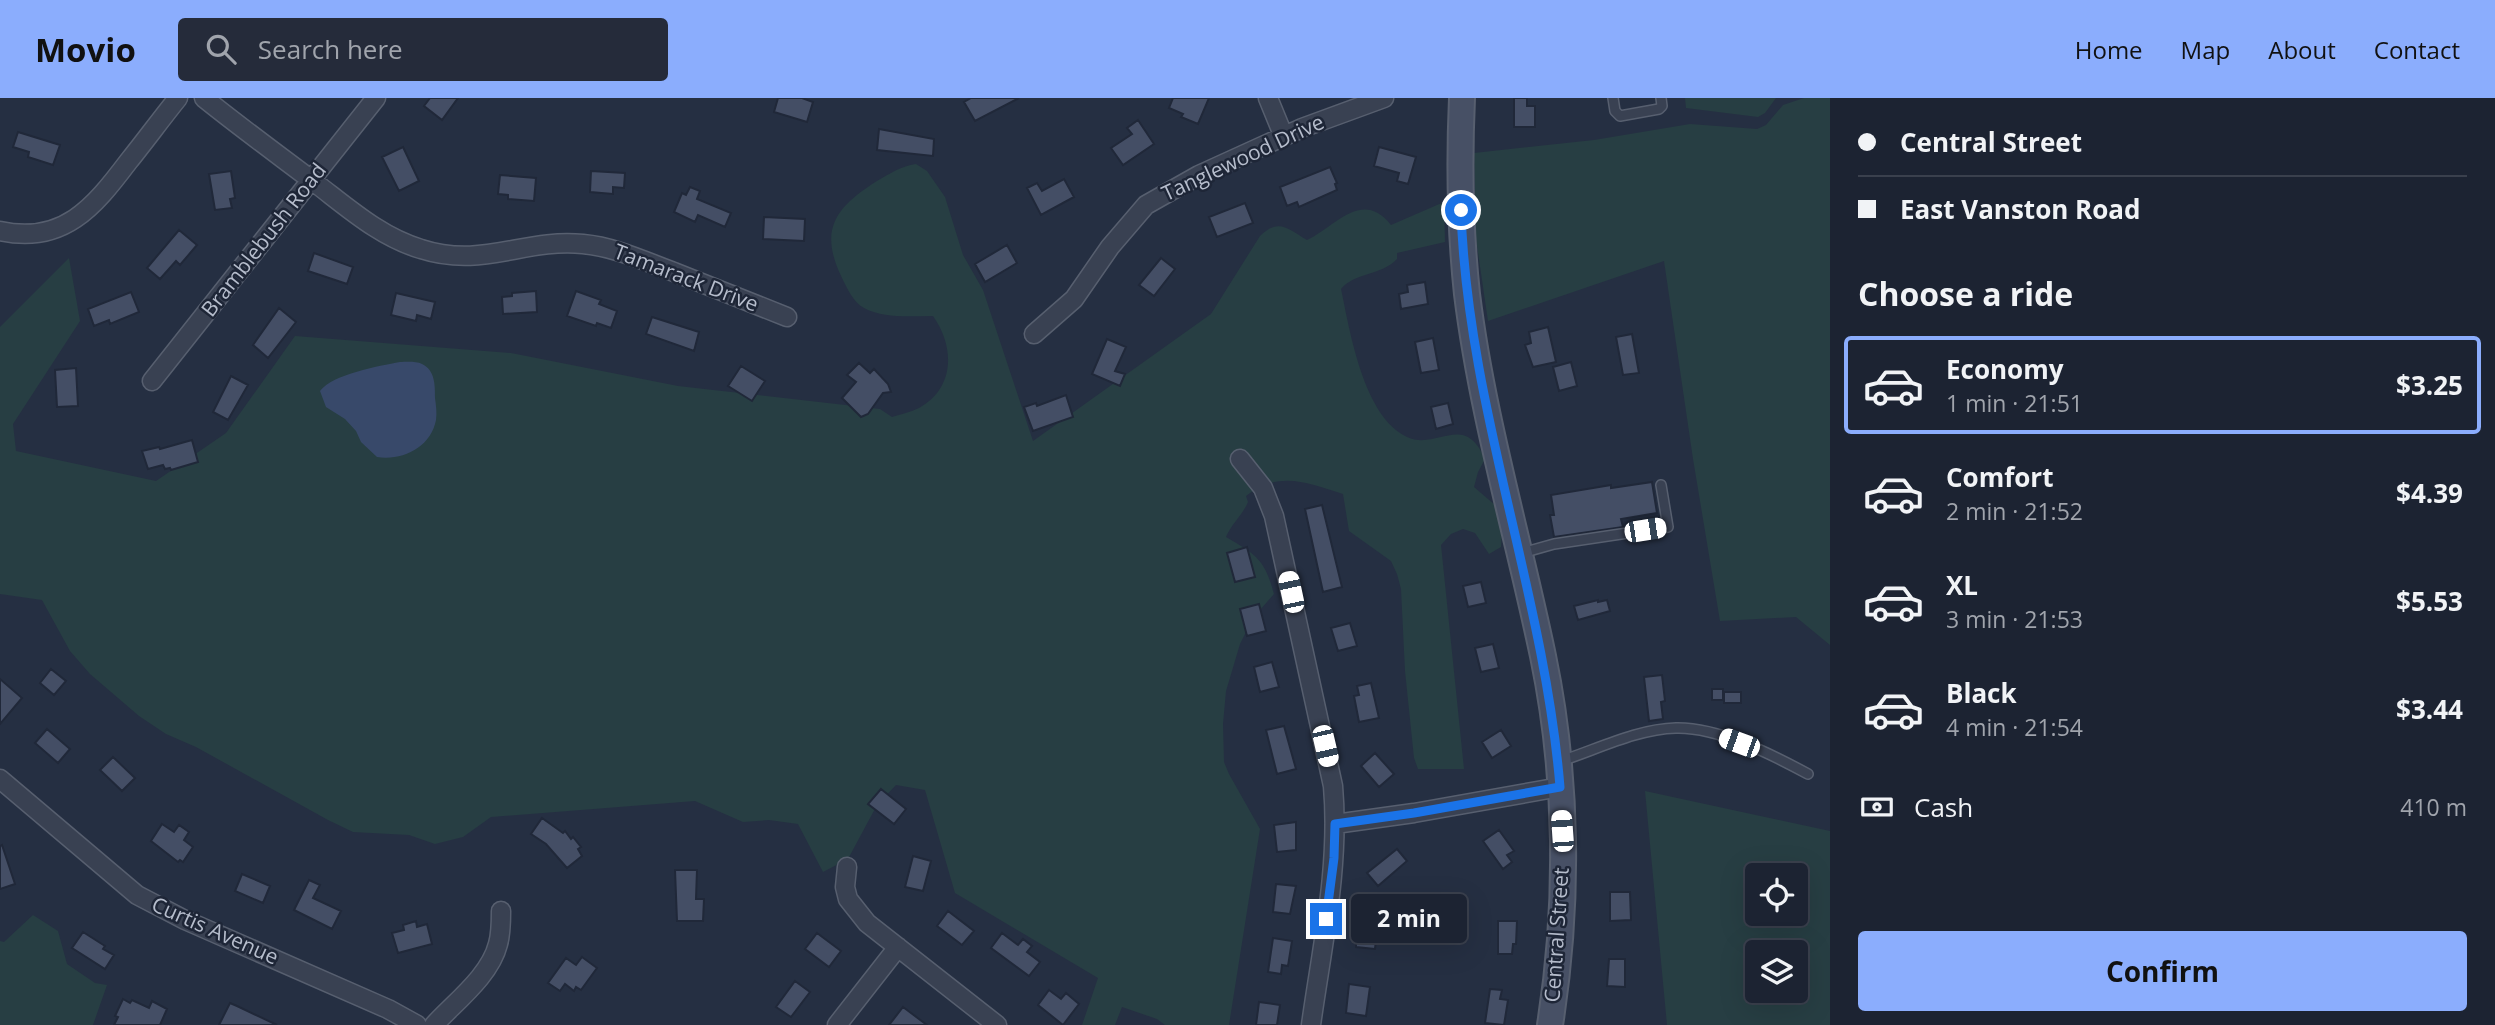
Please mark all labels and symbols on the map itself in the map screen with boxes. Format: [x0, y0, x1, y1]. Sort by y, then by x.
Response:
street label: Tanglewood Drive [1157, 107, 1328, 207]
street label: Bramblebush Road [194, 157, 332, 322]
route start [1445, 194, 1477, 226]
street label: Tamarack Drive [610, 237, 763, 317]
car [1623, 516, 1668, 544]
car [1277, 569, 1306, 615]
car [1311, 723, 1340, 769]
car [1716, 726, 1763, 760]
car [1551, 809, 1574, 853]
street label: Central Street [1537, 867, 1575, 1003]
street label: Curtis Avenue [148, 890, 283, 971]
callout: 2 min [1350, 894, 1466, 944]
route end [1310, 903, 1342, 935]

